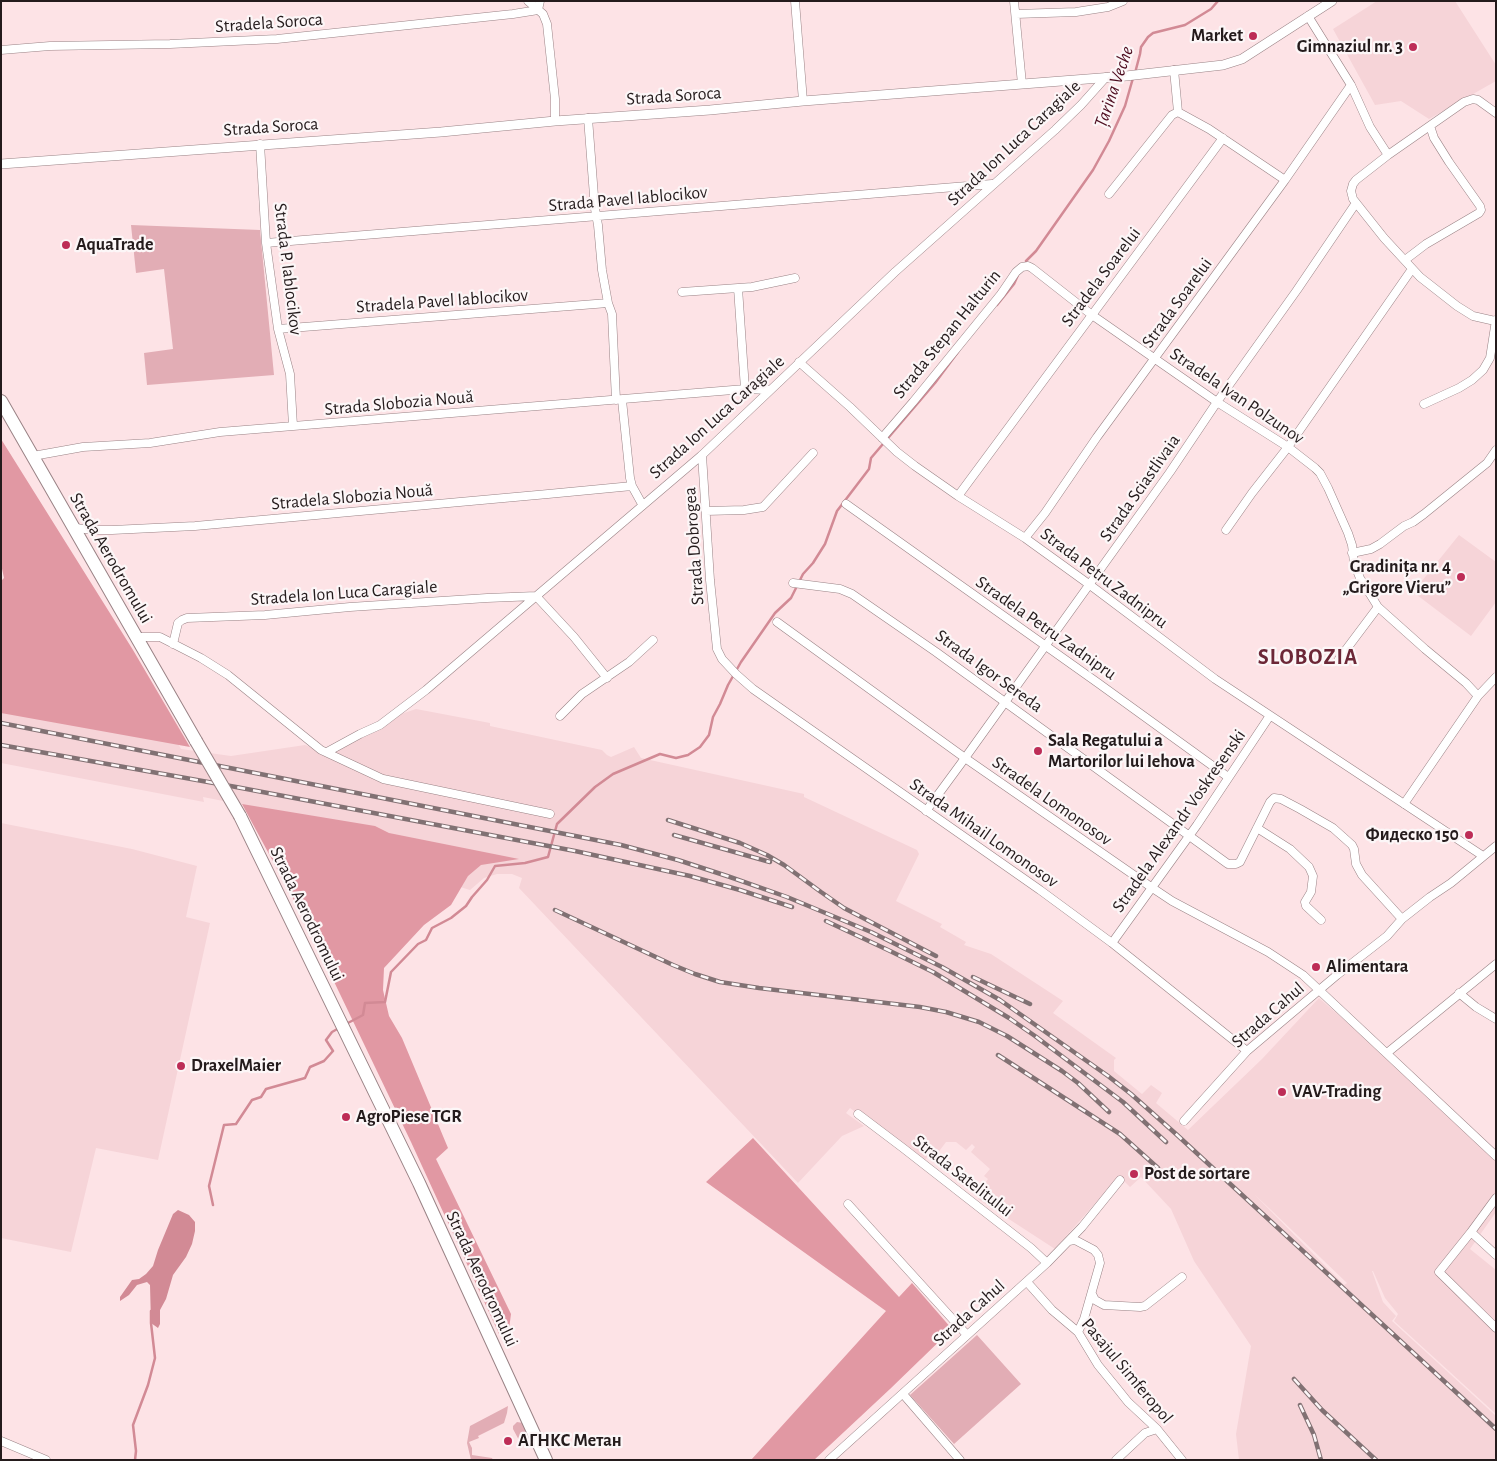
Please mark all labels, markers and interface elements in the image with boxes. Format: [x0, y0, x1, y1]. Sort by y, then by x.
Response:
street label: Stradela Sorocа [214, 8, 324, 38]
place label: Market [1191, 25, 1243, 47]
marker: Market [1247, 30, 1259, 42]
place label: Gimnaziul nr. 3 [1297, 36, 1403, 58]
marker: Gimnaziul nr. 3 [1407, 41, 1419, 53]
water label: Țarina Veche [1089, 43, 1139, 131]
street label: Strada Ion Luca Caragiale [943, 76, 1085, 210]
street label: Strada Soroca [626, 82, 722, 110]
street label: Strada Soroca [223, 113, 319, 141]
street label: Strada Pavel Iablocikov [548, 181, 708, 217]
street label: Strada P. Iablocikov [269, 202, 307, 336]
street label: Stradela Soarelui [1057, 223, 1145, 331]
place label: AquaTrade [76, 234, 153, 256]
marker: AquaTrade [60, 239, 72, 251]
street label: Strada Soarelui [1137, 254, 1217, 352]
street label: Strada Stepan Halturin [888, 265, 1006, 403]
street label: Stradela Pavel Iablocikov [355, 284, 529, 318]
street label: Stradela Ivan Polzunov [1166, 343, 1308, 449]
street label: Strada Ion Luca Caragiale [645, 351, 789, 483]
street label: Strada Slobozia Nouă [324, 386, 474, 420]
street label: Strada Sciastlivaia [1095, 430, 1185, 546]
street label: Stradela Slobozia Nouă [270, 479, 434, 515]
street label: Strada Dobrogea [679, 486, 709, 606]
street label: Strada Aerodromului [65, 489, 157, 627]
street label: Strada Petru Zadnipru [1036, 523, 1172, 633]
place label: Gradinița nr. 4 „Grigore Vieru” [1342, 556, 1451, 598]
street label: Stradela Petru Zadnipru [971, 571, 1121, 685]
marker: Gradinița nr. 4 „Grigore Vieru” [1455, 571, 1467, 583]
street label: Stradela Ion Luca Caragiale [250, 576, 438, 610]
street label: Strada Igor Sereda [931, 625, 1047, 717]
district label: SLOBOZIA [1257, 644, 1359, 670]
street label: Stradela Alexandr Voskresenski [1108, 725, 1250, 917]
place label: Sala Regatului a Martorilor lui Iehova [1048, 730, 1195, 772]
marker: Sala Regatului a Martorilor lui Iehova [1032, 745, 1044, 757]
street label: Stradela Lomonosov [988, 752, 1116, 850]
street label: Strada Mihail Lomonosov [905, 773, 1063, 893]
place label: Фидеско 150 [1366, 824, 1459, 846]
marker: Фидеско 150 [1463, 829, 1475, 841]
street label: Strada Aerodromului [265, 843, 349, 985]
place label: Alimentara [1326, 956, 1408, 978]
marker: Alimentara [1310, 961, 1322, 973]
street label: Strada Cahul [1227, 978, 1309, 1052]
place label: DraxelMaier [191, 1055, 281, 1077]
marker: DraxelMaier [175, 1060, 187, 1072]
place label: VAV-Trading [1292, 1081, 1381, 1103]
marker: VAV-Trading [1276, 1086, 1288, 1098]
place label: AgroPiese TGR [356, 1106, 462, 1128]
marker: AgroPiese TGR [340, 1111, 352, 1123]
street label: Strada Satelitului [909, 1130, 1017, 1222]
place label: Post de sortare [1144, 1163, 1250, 1185]
marker: Post de sortare [1128, 1168, 1140, 1180]
street label: Strada Aerodromului [441, 1208, 523, 1350]
street label: Strada Cahul [929, 1275, 1009, 1351]
street label: Pasajul Simferopol [1077, 1314, 1177, 1428]
place label: АГНКС Метан [518, 1430, 622, 1452]
marker: АГНКС Метан [502, 1435, 514, 1447]

